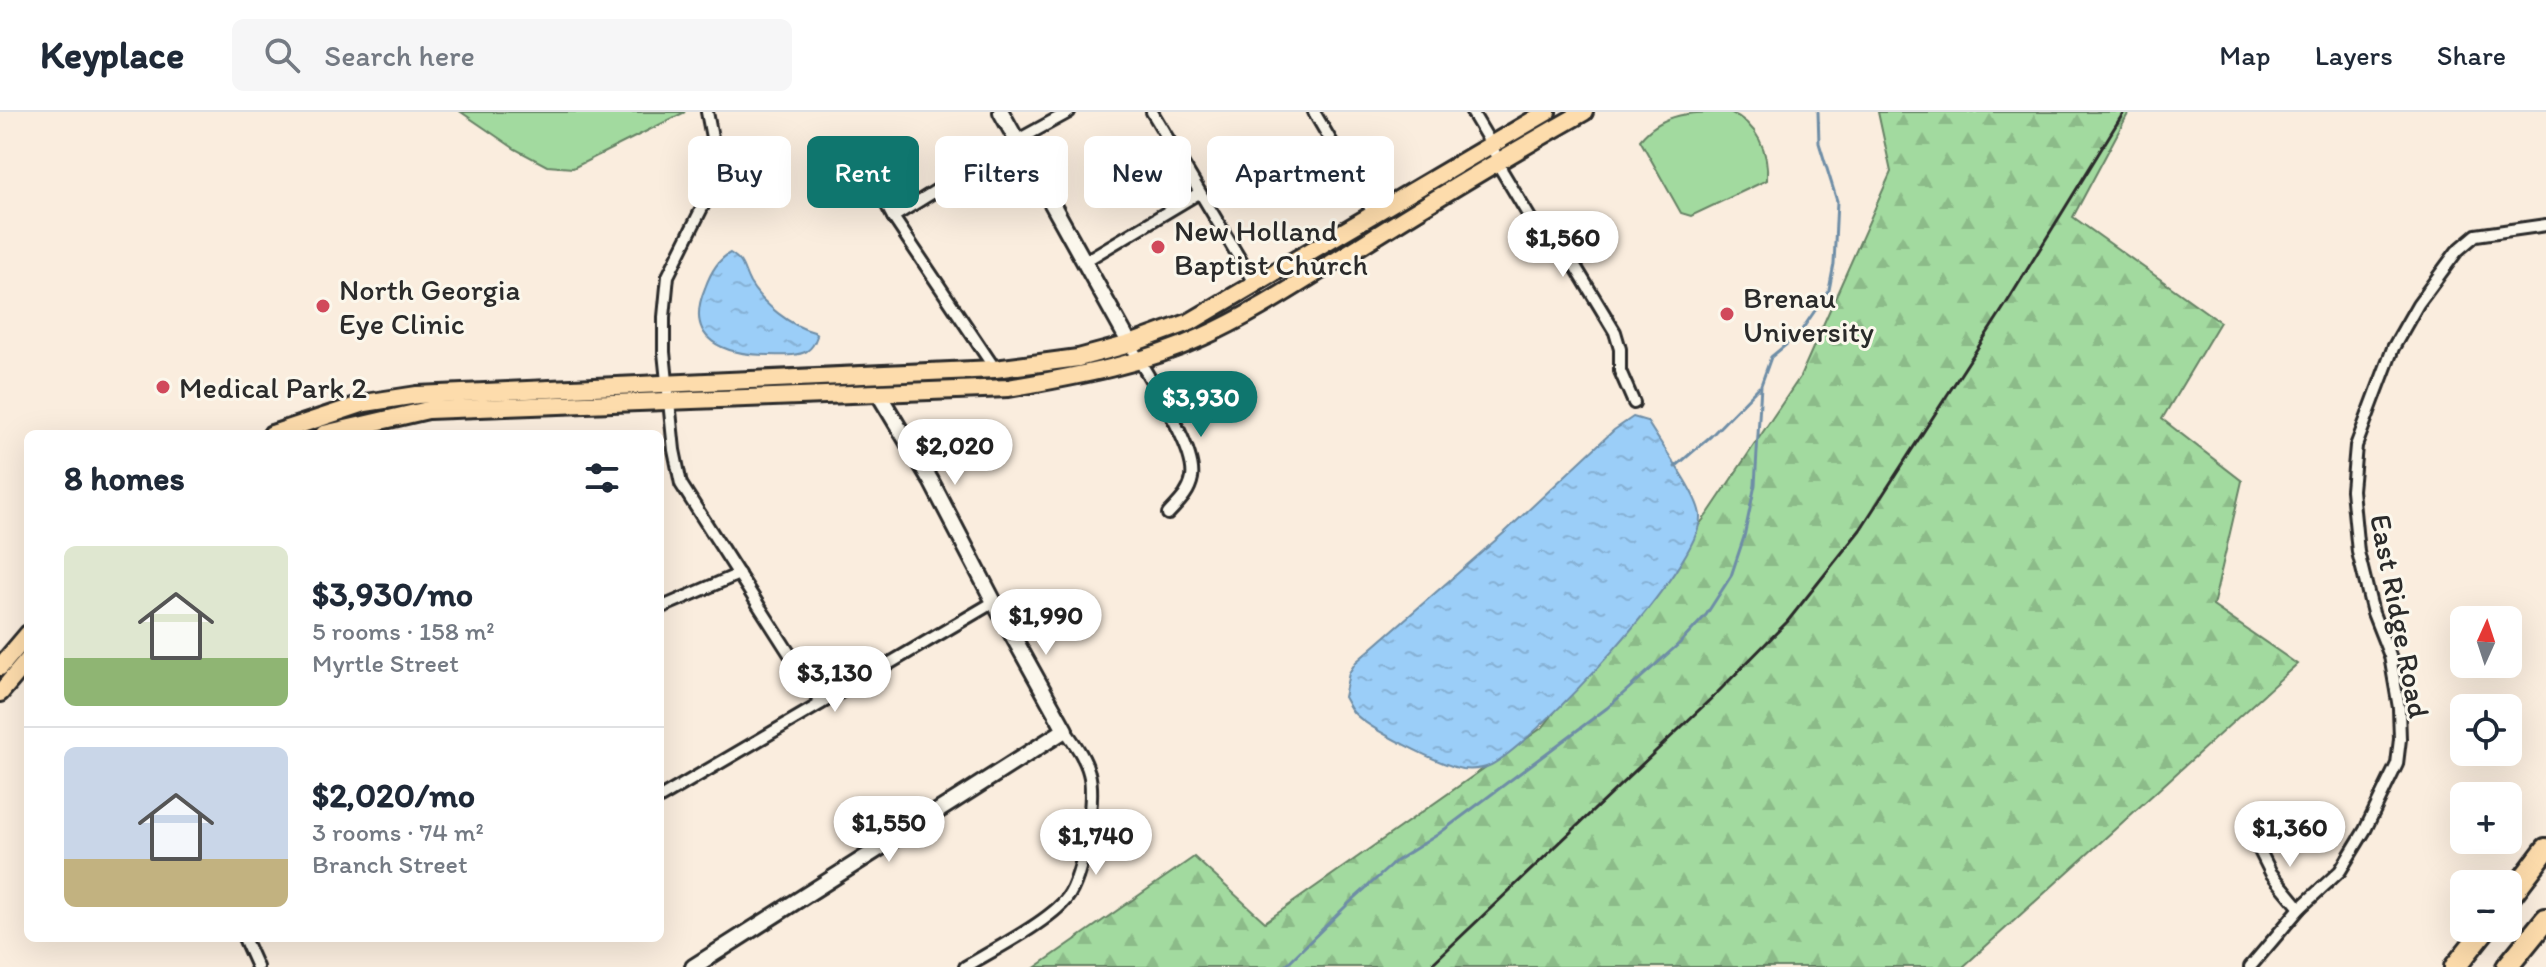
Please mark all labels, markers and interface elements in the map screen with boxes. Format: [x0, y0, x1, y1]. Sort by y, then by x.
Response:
search box [232, 19, 792, 91]
text: Keyplace [40, 32, 184, 78]
icon: search [260, 33, 304, 77]
text: Search here [324, 37, 475, 74]
text: Map [2219, 38, 2271, 72]
text: Layers [2315, 38, 2393, 72]
text: Share [2437, 38, 2506, 72]
chip: Buy [688, 136, 791, 208]
chip: Rent [807, 136, 919, 208]
chip: Filters [935, 136, 1068, 208]
chip: New [1084, 136, 1191, 208]
chip: Apartment [1207, 136, 1394, 208]
pin: $1,560 [1498, 211, 1628, 279]
place label: New Holland Baptist Church [1174, 212, 1368, 283]
text: $1,560 [1526, 221, 1600, 253]
marker: New Holland Baptist Church [1149, 238, 1167, 256]
place label: North Georgia Eye Clinic [339, 271, 520, 342]
place label: Brenau University [1743, 279, 1874, 350]
marker: North Georgia Eye Clinic [314, 297, 332, 315]
marker: Brenau University [1718, 305, 1736, 323]
place label: Medical Park 2 [179, 369, 367, 406]
pin: $3,930 [1136, 371, 1266, 439]
marker: Medical Park 2 [154, 378, 172, 396]
text: $3,930 [1162, 381, 1240, 413]
pin: $2,020 [890, 419, 1020, 487]
text: $2,020 [916, 429, 994, 461]
icon: filters [580, 456, 624, 500]
text: 8 homes [64, 458, 185, 499]
street label: East Ridge Road [2362, 511, 2438, 721]
text: $3,930/mo [312, 574, 473, 615]
icon: home [128, 578, 224, 674]
pin: $1,990 [981, 589, 1111, 657]
text: $1,990 [1009, 599, 1083, 631]
north arrow [2450, 606, 2522, 678]
map controls [2450, 606, 2522, 942]
text: 5 rooms · 158 m² [312, 615, 495, 647]
pin: $3,130 [770, 646, 900, 714]
text: Myrtle Street [312, 647, 459, 679]
text: $3,130 [797, 656, 873, 688]
button: locate [2450, 694, 2522, 766]
text: $2,020/mo [312, 775, 475, 816]
icon: home [128, 779, 224, 875]
button: + [2450, 782, 2522, 854]
pin: $1,550 [824, 796, 954, 864]
pin: $1,360 [2225, 801, 2355, 869]
text: $1,550 [852, 806, 926, 838]
pin: $1,740 [1031, 809, 1161, 877]
text: $1,360 [2252, 811, 2328, 843]
text: 3 rooms · 74 m² [312, 816, 484, 848]
text: $1,740 [1058, 819, 1134, 851]
text: Branch Street [312, 848, 468, 880]
button: − [2450, 870, 2522, 942]

